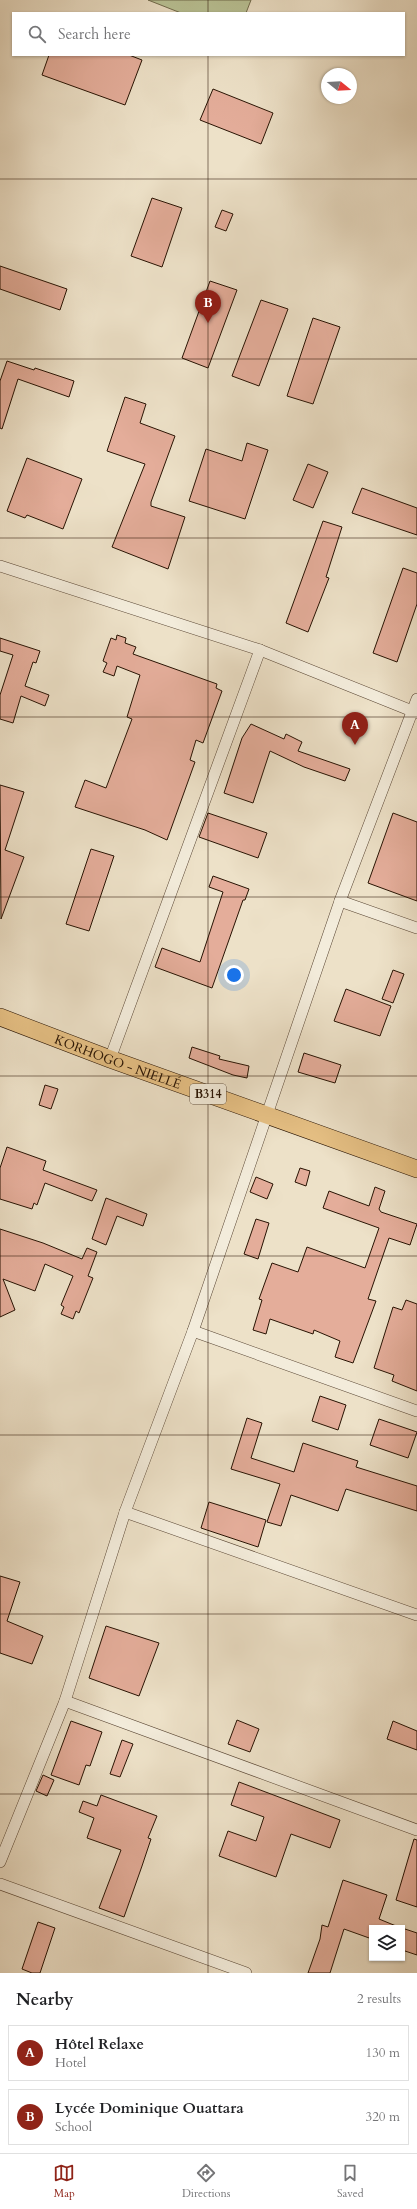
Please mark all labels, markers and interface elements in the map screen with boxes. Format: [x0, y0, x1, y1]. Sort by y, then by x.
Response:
search box [12, 12, 405, 56]
icon: search [26, 23, 48, 45]
text: Search here [58, 24, 131, 44]
north arrow [321, 68, 357, 104]
pin: B [195, 290, 221, 323]
pin: A [342, 712, 368, 745]
your location [224, 965, 244, 985]
street label: KORHOGO - NIELLÉ [52, 1031, 183, 1094]
road number: B314 [190, 1084, 226, 1104]
map controls [369, 1925, 405, 1961]
button: layers [369, 1925, 405, 1961]
text: Nearby [16, 1988, 73, 2011]
text: 2 results [357, 1990, 401, 2008]
text: Hôtel Relaxe [55, 2034, 144, 2054]
text: A [25, 2044, 35, 2062]
text: 130 m [366, 2044, 400, 2062]
text: Hotel [55, 2054, 86, 2072]
text: Lycée Dominique Ouattara [55, 2098, 244, 2118]
text: B [25, 2108, 35, 2126]
text: 320 m [366, 2108, 400, 2126]
text: School [55, 2118, 92, 2136]
tab: Map [53, 2162, 75, 2201]
tab: Directions [182, 2162, 230, 2201]
tab: Saved [337, 2162, 364, 2201]

